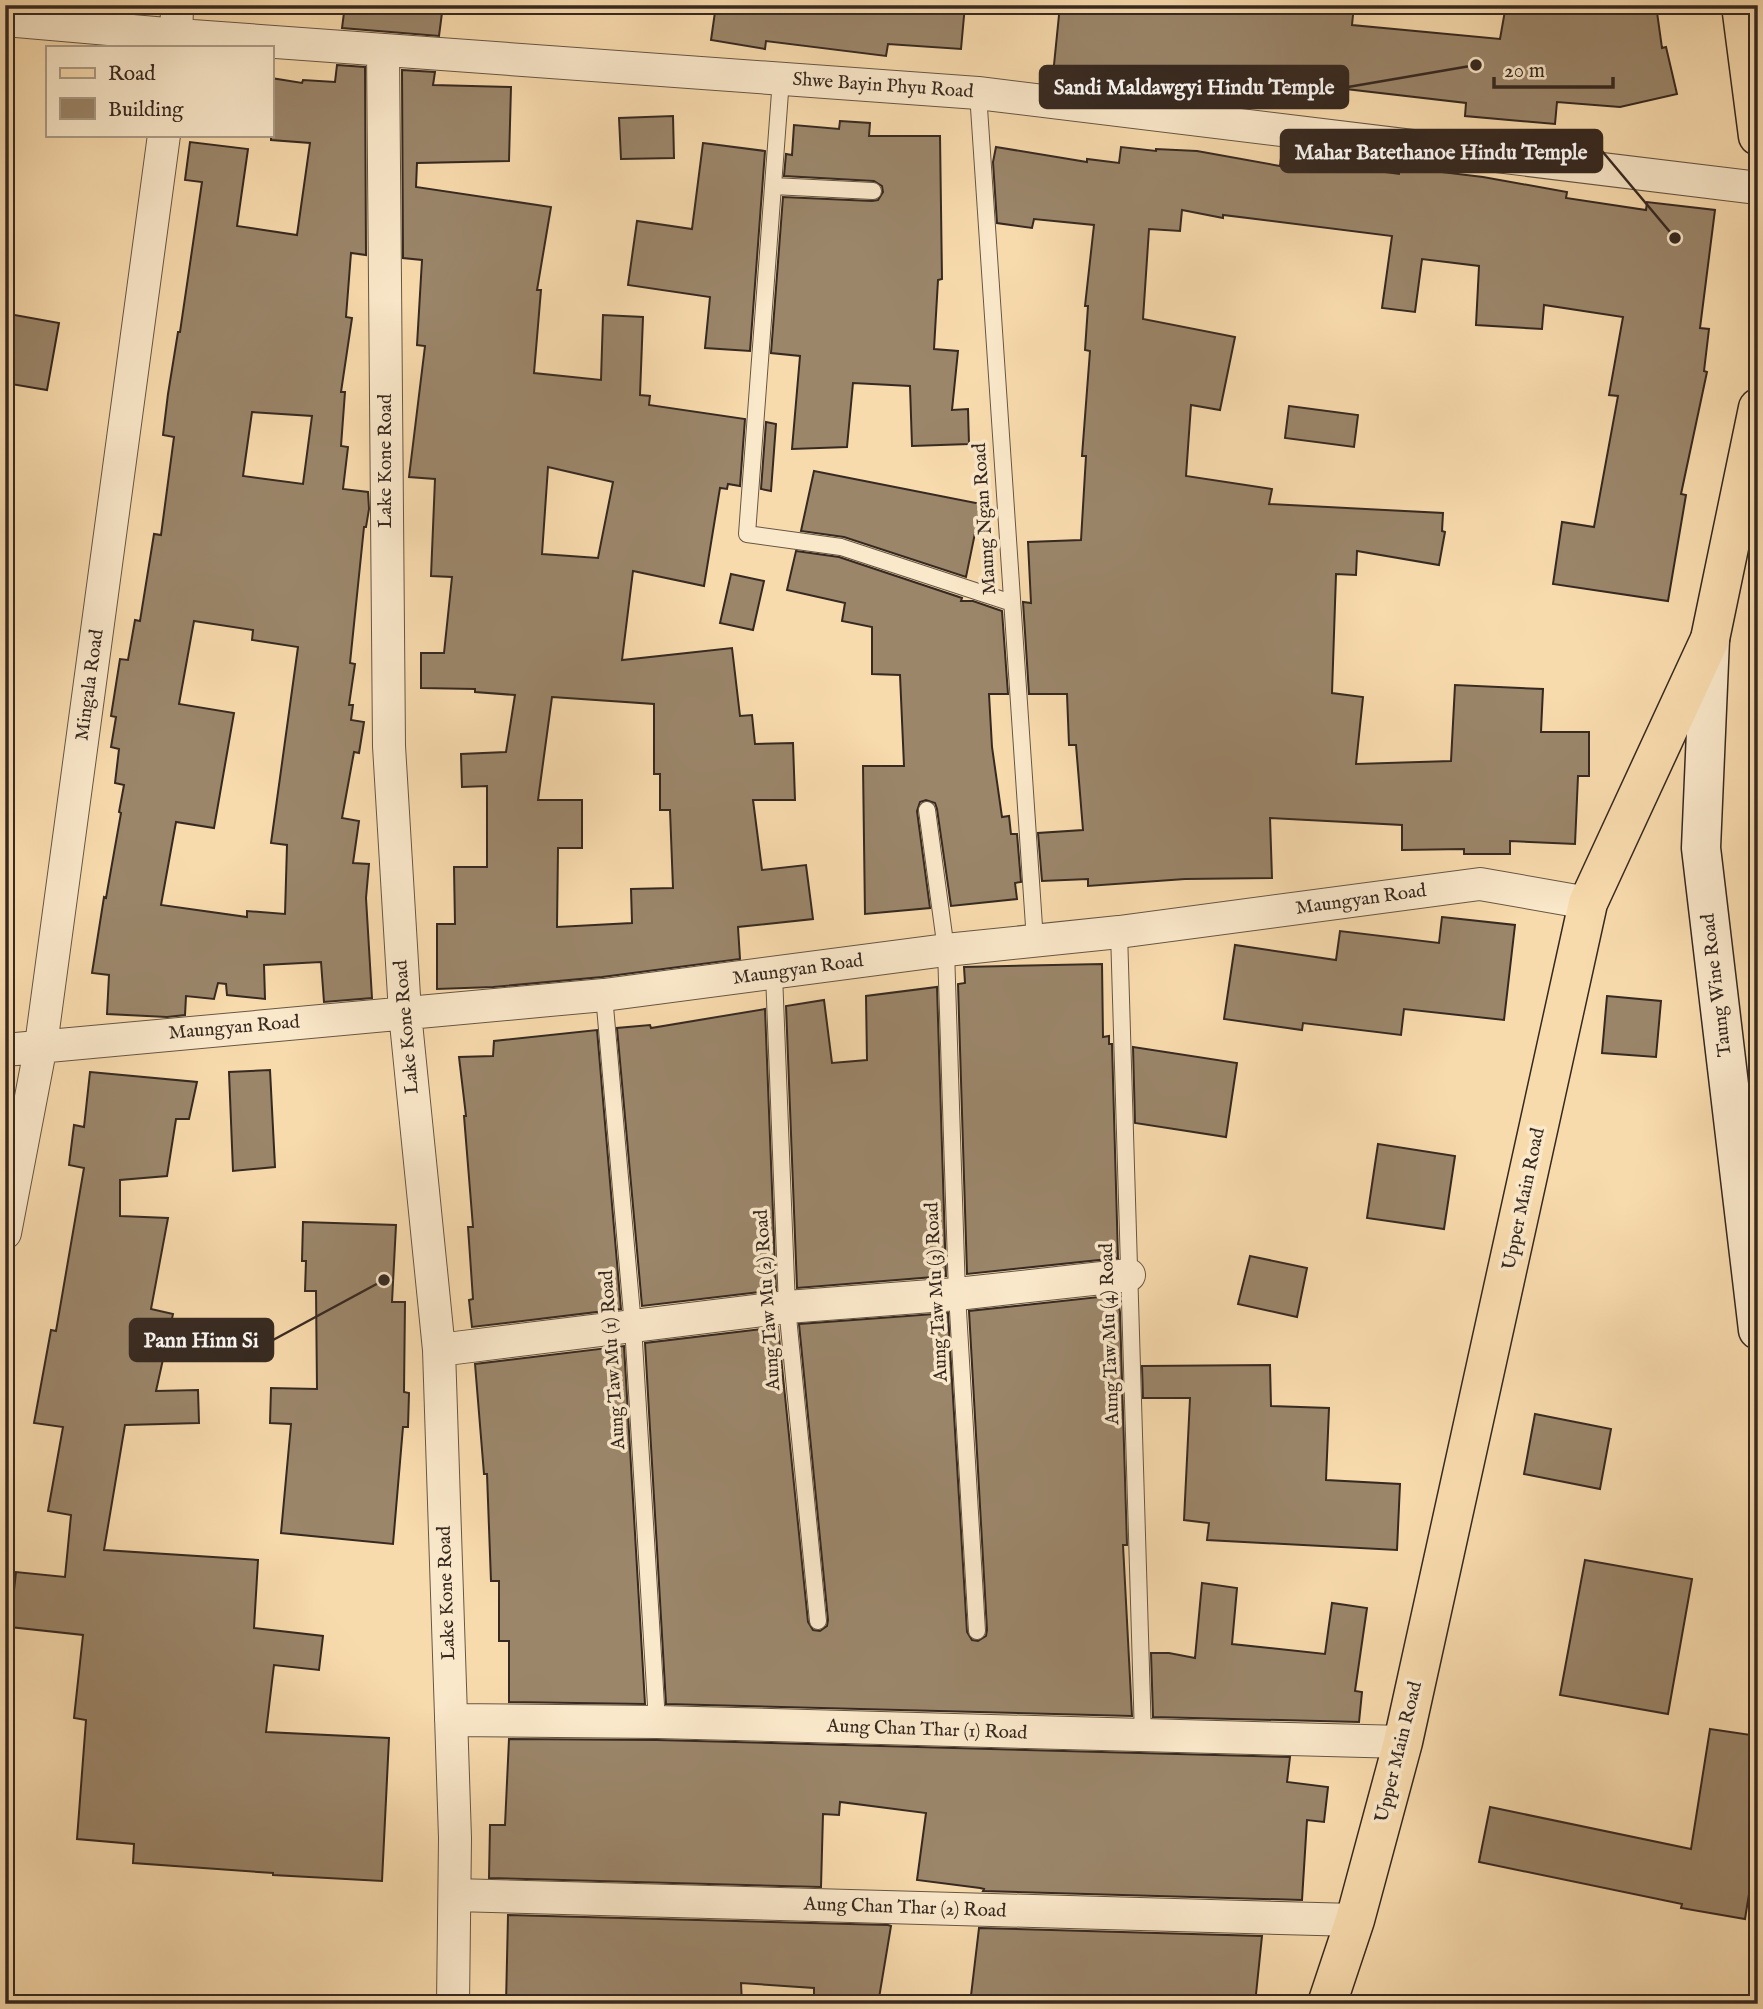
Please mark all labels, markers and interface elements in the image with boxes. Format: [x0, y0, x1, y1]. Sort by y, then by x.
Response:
legend [46, 46, 273, 136]
scale bar [1494, 46, 1612, 90]
text: 20 m [1504, 58, 1545, 85]
text: Road [108, 61, 156, 88]
callout: Sandi Maldawgyi Hindu Temple [1040, 66, 1348, 108]
street label: Shwe Bayin Phyu Road [792, 68, 975, 104]
text: Sandi Maldawgyi Hindu Temple [1054, 75, 1335, 102]
text: Building [108, 97, 184, 124]
callout: Mahar Batethanoe Hindu Temple [1281, 130, 1602, 172]
text: Mahar Batethanoe Hindu Temple [1295, 140, 1588, 167]
street label: Lake Kone Road [374, 393, 398, 528]
street label: Maung Ngan Road [968, 441, 1002, 596]
street label: Mingala Road [70, 627, 110, 742]
street label: Maungyan Road [1294, 879, 1429, 921]
street label: Taung Wine Road [1696, 911, 1738, 1058]
street label: Maungyan Road [731, 949, 866, 991]
street label: Lake Kone Road [389, 958, 425, 1095]
street label: Maungyan Road [167, 1010, 301, 1046]
street label: Upper Main Road [1497, 1125, 1551, 1272]
street label: Aung Taw Mu (3) Road [920, 1201, 954, 1383]
street label: Aung Taw Mu (2) Road [750, 1208, 786, 1392]
street label: Aung Taw Mu (4) Road [1095, 1242, 1125, 1426]
street label: Aung Taw Mu (1) Road [595, 1269, 631, 1452]
callout: Pann Hinn Si [130, 1319, 273, 1361]
text: Pann Hinn Si [143, 1328, 259, 1355]
street label: Lake Kone Road [433, 1525, 461, 1661]
street label: Upper Main Road [1370, 1678, 1428, 1825]
street label: Aung Chan Thar (1) Road [825, 1714, 1029, 1746]
street label: Aung Chan Thar (2) Road [802, 1892, 1007, 1924]

